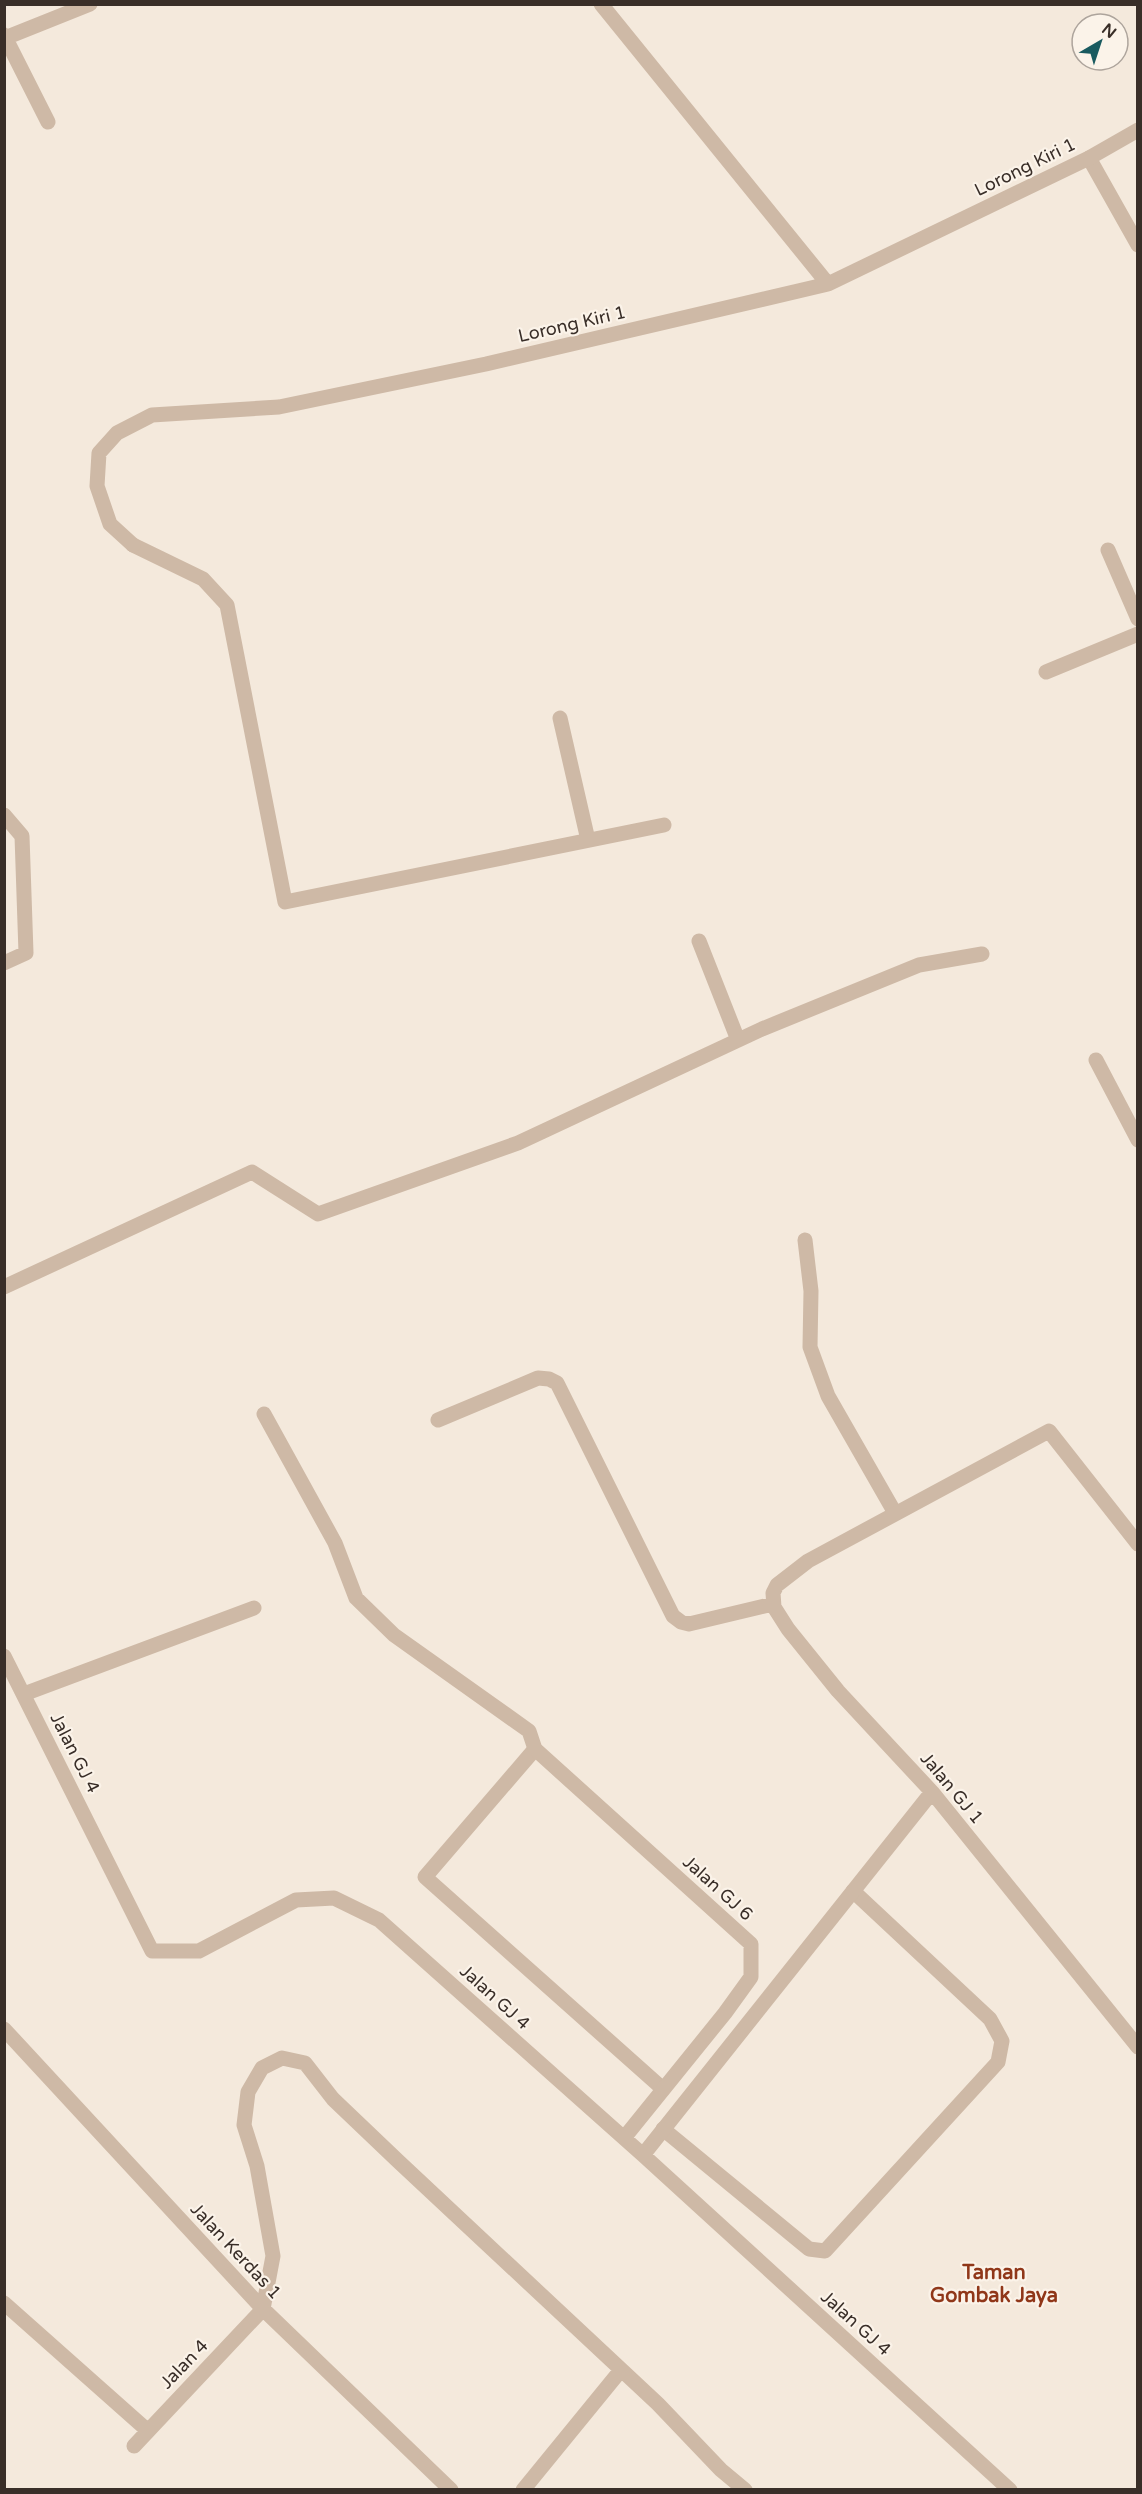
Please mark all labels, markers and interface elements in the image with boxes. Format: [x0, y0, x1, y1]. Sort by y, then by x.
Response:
north arrow [1070, 12, 1130, 72]
text: N [1098, 19, 1120, 43]
street label: Lorong Kiri 1 [971, 133, 1079, 201]
street label: Lorong Kiri 1 [516, 301, 628, 347]
street label: Jalan GJ 4 [46, 1709, 104, 1797]
street label: Jalan GJ 1 [916, 1748, 988, 1828]
street label: Jalan GJ 6 [678, 1851, 758, 1925]
street label: Jalan GJ 4 [455, 1960, 535, 2034]
street label: Jalan Kerdas 1 [186, 2198, 286, 2304]
district label: Taman Gombak Jaya [930, 2261, 1058, 2308]
street label: Jalan GJ 4 [816, 2286, 896, 2360]
street label: Jalan 4 [155, 2335, 213, 2393]

